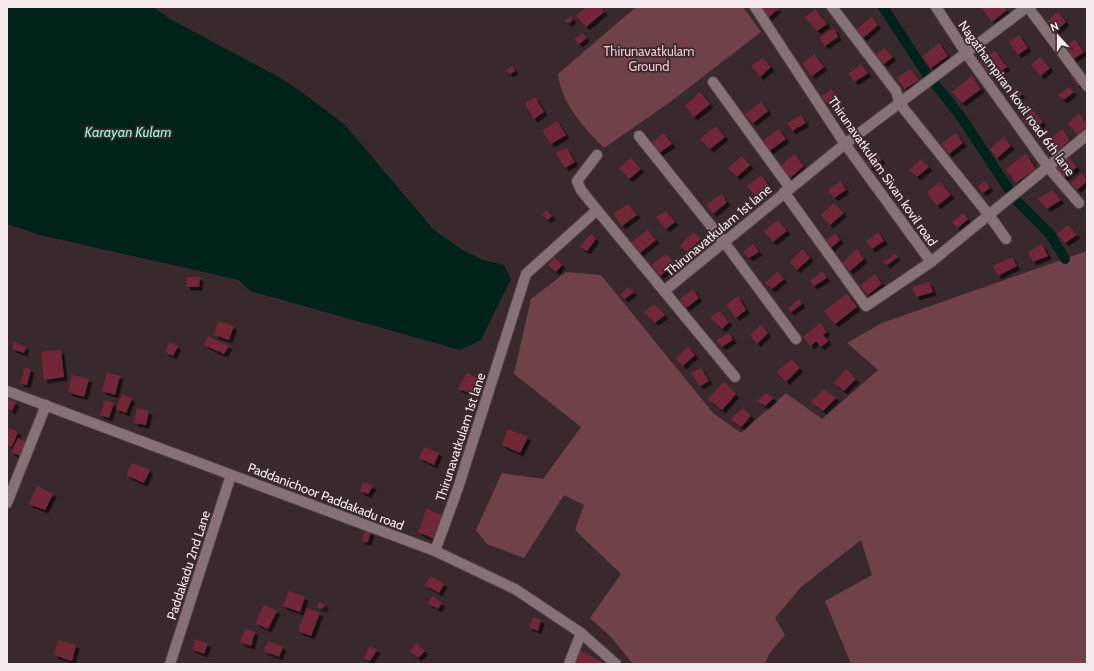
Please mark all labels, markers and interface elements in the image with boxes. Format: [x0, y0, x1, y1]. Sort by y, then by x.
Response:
north arrow [1038, 16, 1078, 56]
street label: Nagathampiran kovil road 6th lane [956, 18, 1078, 178]
park label: Thirunavatkulam Ground [603, 43, 695, 74]
street label: Thirunavatkulam Sivan kovil road [825, 93, 941, 249]
water label: Karayan Kulam [85, 123, 172, 141]
street label: Thirunavatkulam 1st lane [661, 181, 775, 279]
street label: Thirunavatkulam 1st lane [432, 370, 488, 503]
street label: Paddanichoor Paddakadu road [246, 459, 406, 533]
street label: Paddakadu 2nd Lane [163, 508, 213, 622]

